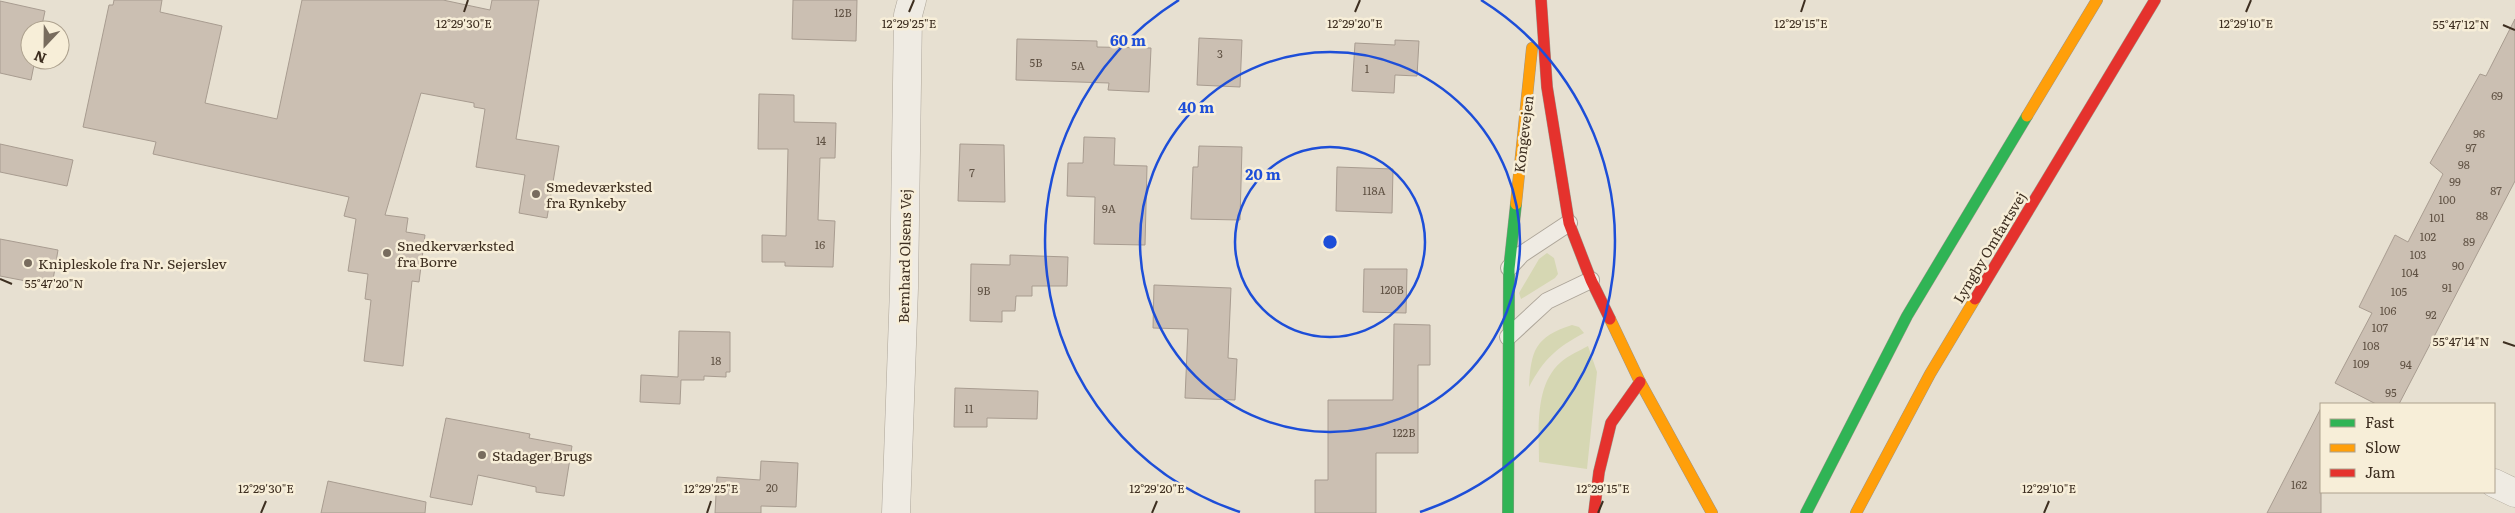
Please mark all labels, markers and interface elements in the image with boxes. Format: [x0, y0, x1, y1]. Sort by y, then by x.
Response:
house number: 12B [834, 4, 852, 20]
text: 12°29'30"E [436, 14, 492, 32]
text: 12°29'25"E [882, 14, 937, 32]
text: 12°29'20"E [1327, 14, 1383, 32]
text: 12°29'15"E [1774, 14, 1828, 32]
text: 12°29'10"E [2219, 14, 2273, 32]
text: 55°47'12"N [2433, 15, 2489, 33]
north arrow [20, 20, 70, 70]
text: 60 m [1110, 28, 1146, 51]
house number: 3 [1217, 45, 1223, 61]
text: N [30, 46, 49, 69]
house number: 5B [1030, 54, 1042, 70]
house number: 5A [1071, 57, 1085, 73]
house number: 1 [1365, 60, 1370, 76]
house number: 69 [2491, 87, 2503, 103]
street label: Kongevejen [1508, 94, 1538, 174]
text: 40 m [1178, 95, 1214, 118]
house number: 96 [2473, 125, 2485, 141]
house number: 14 [816, 132, 826, 148]
house number: 97 [2465, 139, 2477, 155]
house number: 98 [2458, 156, 2470, 172]
text: 20 m [1245, 162, 1281, 185]
house number: 7 [969, 164, 975, 180]
house number: 99 [2449, 173, 2461, 189]
place label: Smedeværksted fra Rynkeby [546, 176, 653, 212]
house number: 118A [1362, 182, 1386, 198]
house number: 87 [2490, 182, 2502, 198]
marker: Smedeværksted fra Rynkeby [530, 188, 542, 200]
street label: Lyngby Omfartsvej [1948, 188, 2030, 306]
street label: Bernhard Olsens Vej [893, 189, 915, 323]
house number: 100 [2438, 191, 2456, 207]
house number: 9A [1102, 200, 1116, 216]
house number: 88 [2476, 207, 2488, 223]
house number: 101 [2429, 209, 2445, 225]
house number: 102 [2420, 228, 2437, 244]
centre of rings [1321, 233, 1339, 251]
house number: 89 [2463, 233, 2475, 249]
place label: Snedkerværksted fra Borre [397, 235, 515, 271]
house number: 16 [815, 236, 825, 252]
house number: 103 [2410, 246, 2426, 262]
marker: Snedkerværksted fra Borre [381, 247, 393, 259]
place label: Knipleskole fra Nr. Sejerslev [38, 253, 228, 273]
marker: Knipleskole fra Nr. Sejerslev [22, 257, 34, 269]
house number: 90 [2452, 257, 2464, 273]
house number: 104 [2402, 264, 2418, 280]
text: 55°47'20"N [25, 274, 83, 292]
house number: 91 [2442, 279, 2453, 295]
house number: 120B [1380, 281, 1404, 297]
house number: 9B [977, 282, 991, 298]
house number: 105 [2391, 283, 2408, 299]
house number: 106 [2380, 302, 2396, 318]
house number: 92 [2425, 306, 2437, 322]
house number: 107 [2372, 319, 2389, 335]
text: 55°47'14"N [2433, 332, 2489, 350]
house number: 108 [2363, 337, 2379, 353]
house number: 18 [711, 352, 721, 368]
house number: 109 [2353, 355, 2370, 371]
house number: 94 [2400, 356, 2412, 372]
house number: 95 [2385, 384, 2397, 400]
house number: 11 [965, 400, 974, 416]
legend [2320, 403, 2495, 493]
text: Fast [2365, 410, 2394, 433]
house number: 122B [1393, 424, 1415, 440]
text: Slow [2365, 435, 2400, 458]
place label: Stadager Brugs [492, 445, 592, 465]
marker: Stadager Brugs [476, 449, 488, 461]
text: Jam [2365, 460, 2396, 483]
house number: 162 [2291, 476, 2307, 492]
text: 12°29'30"E [238, 479, 294, 497]
text: 12°29'25"E [684, 479, 739, 497]
house number: 20 [766, 479, 778, 495]
text: 12°29'20"E [1129, 479, 1185, 497]
text: 12°29'15"E [1576, 479, 1630, 497]
text: 12°29'10"E [2022, 479, 2076, 497]

